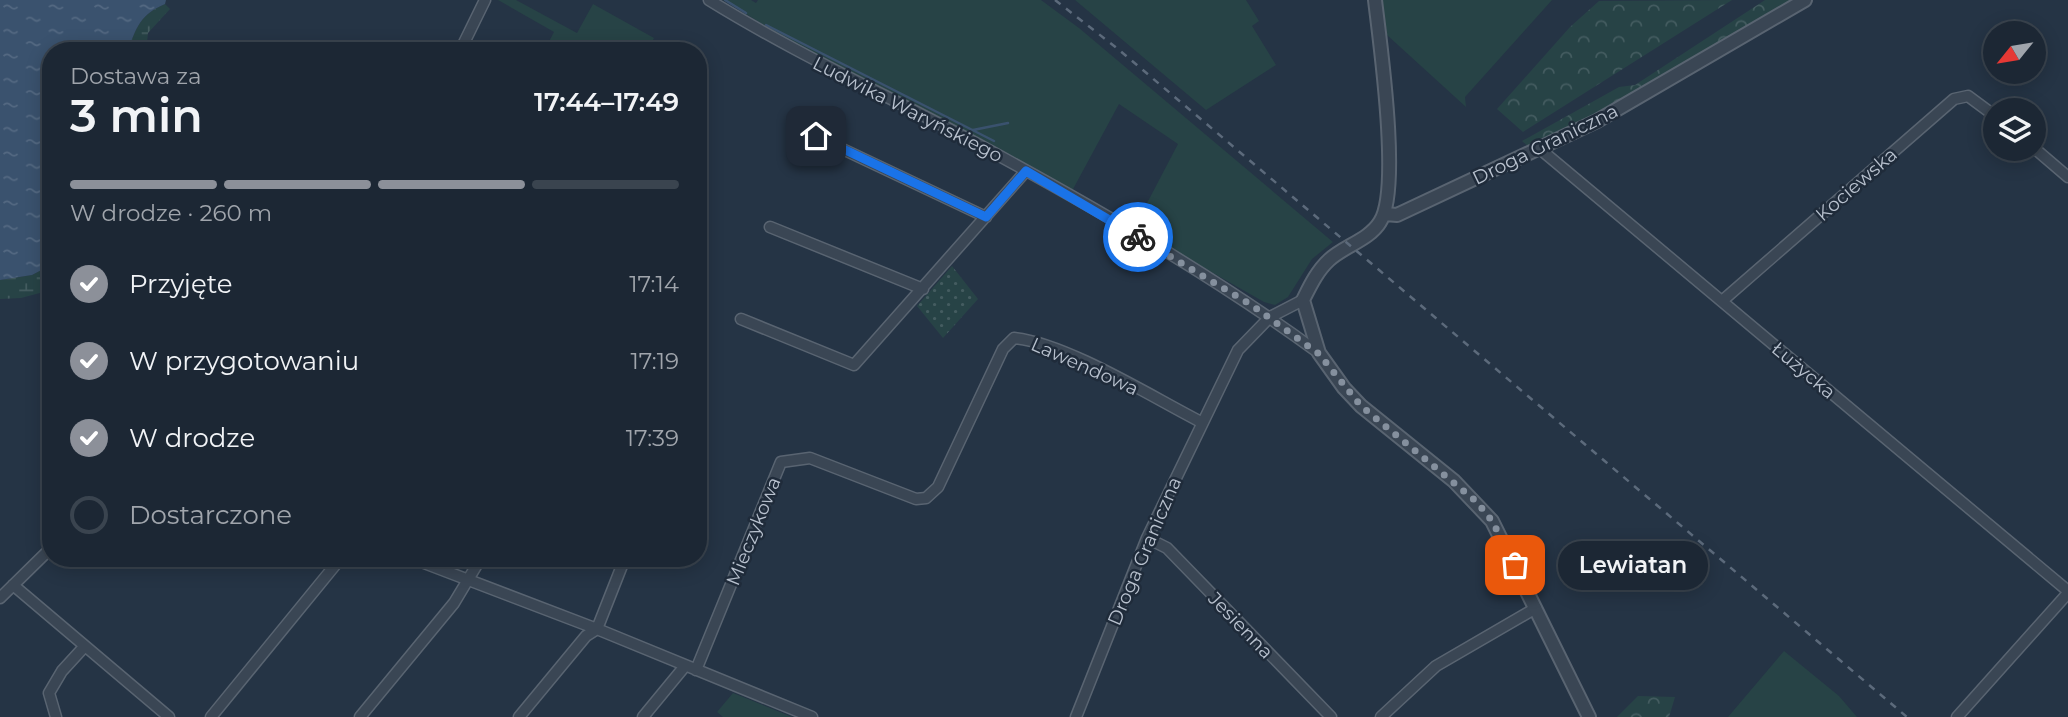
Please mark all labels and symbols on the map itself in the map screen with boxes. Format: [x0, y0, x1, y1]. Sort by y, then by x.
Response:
north arrow [1983, 21, 2046, 84]
street label: Ludwika Waryńskiego [809, 52, 1007, 167]
street label: Droga Graniczna [1469, 99, 1622, 190]
pin [786, 106, 846, 166]
street label: Kociewska [1811, 143, 1902, 226]
courier [1103, 202, 1173, 272]
street label: Lawendowa [1028, 333, 1142, 400]
street label: Łużycka [1767, 337, 1840, 404]
street label: Droga Graniczna [1103, 473, 1186, 629]
street label: Mieczykowa [721, 474, 786, 589]
pin [1485, 535, 1545, 595]
callout: Lewiatan [1557, 540, 1708, 590]
street label: Jesienna [1203, 587, 1278, 663]

